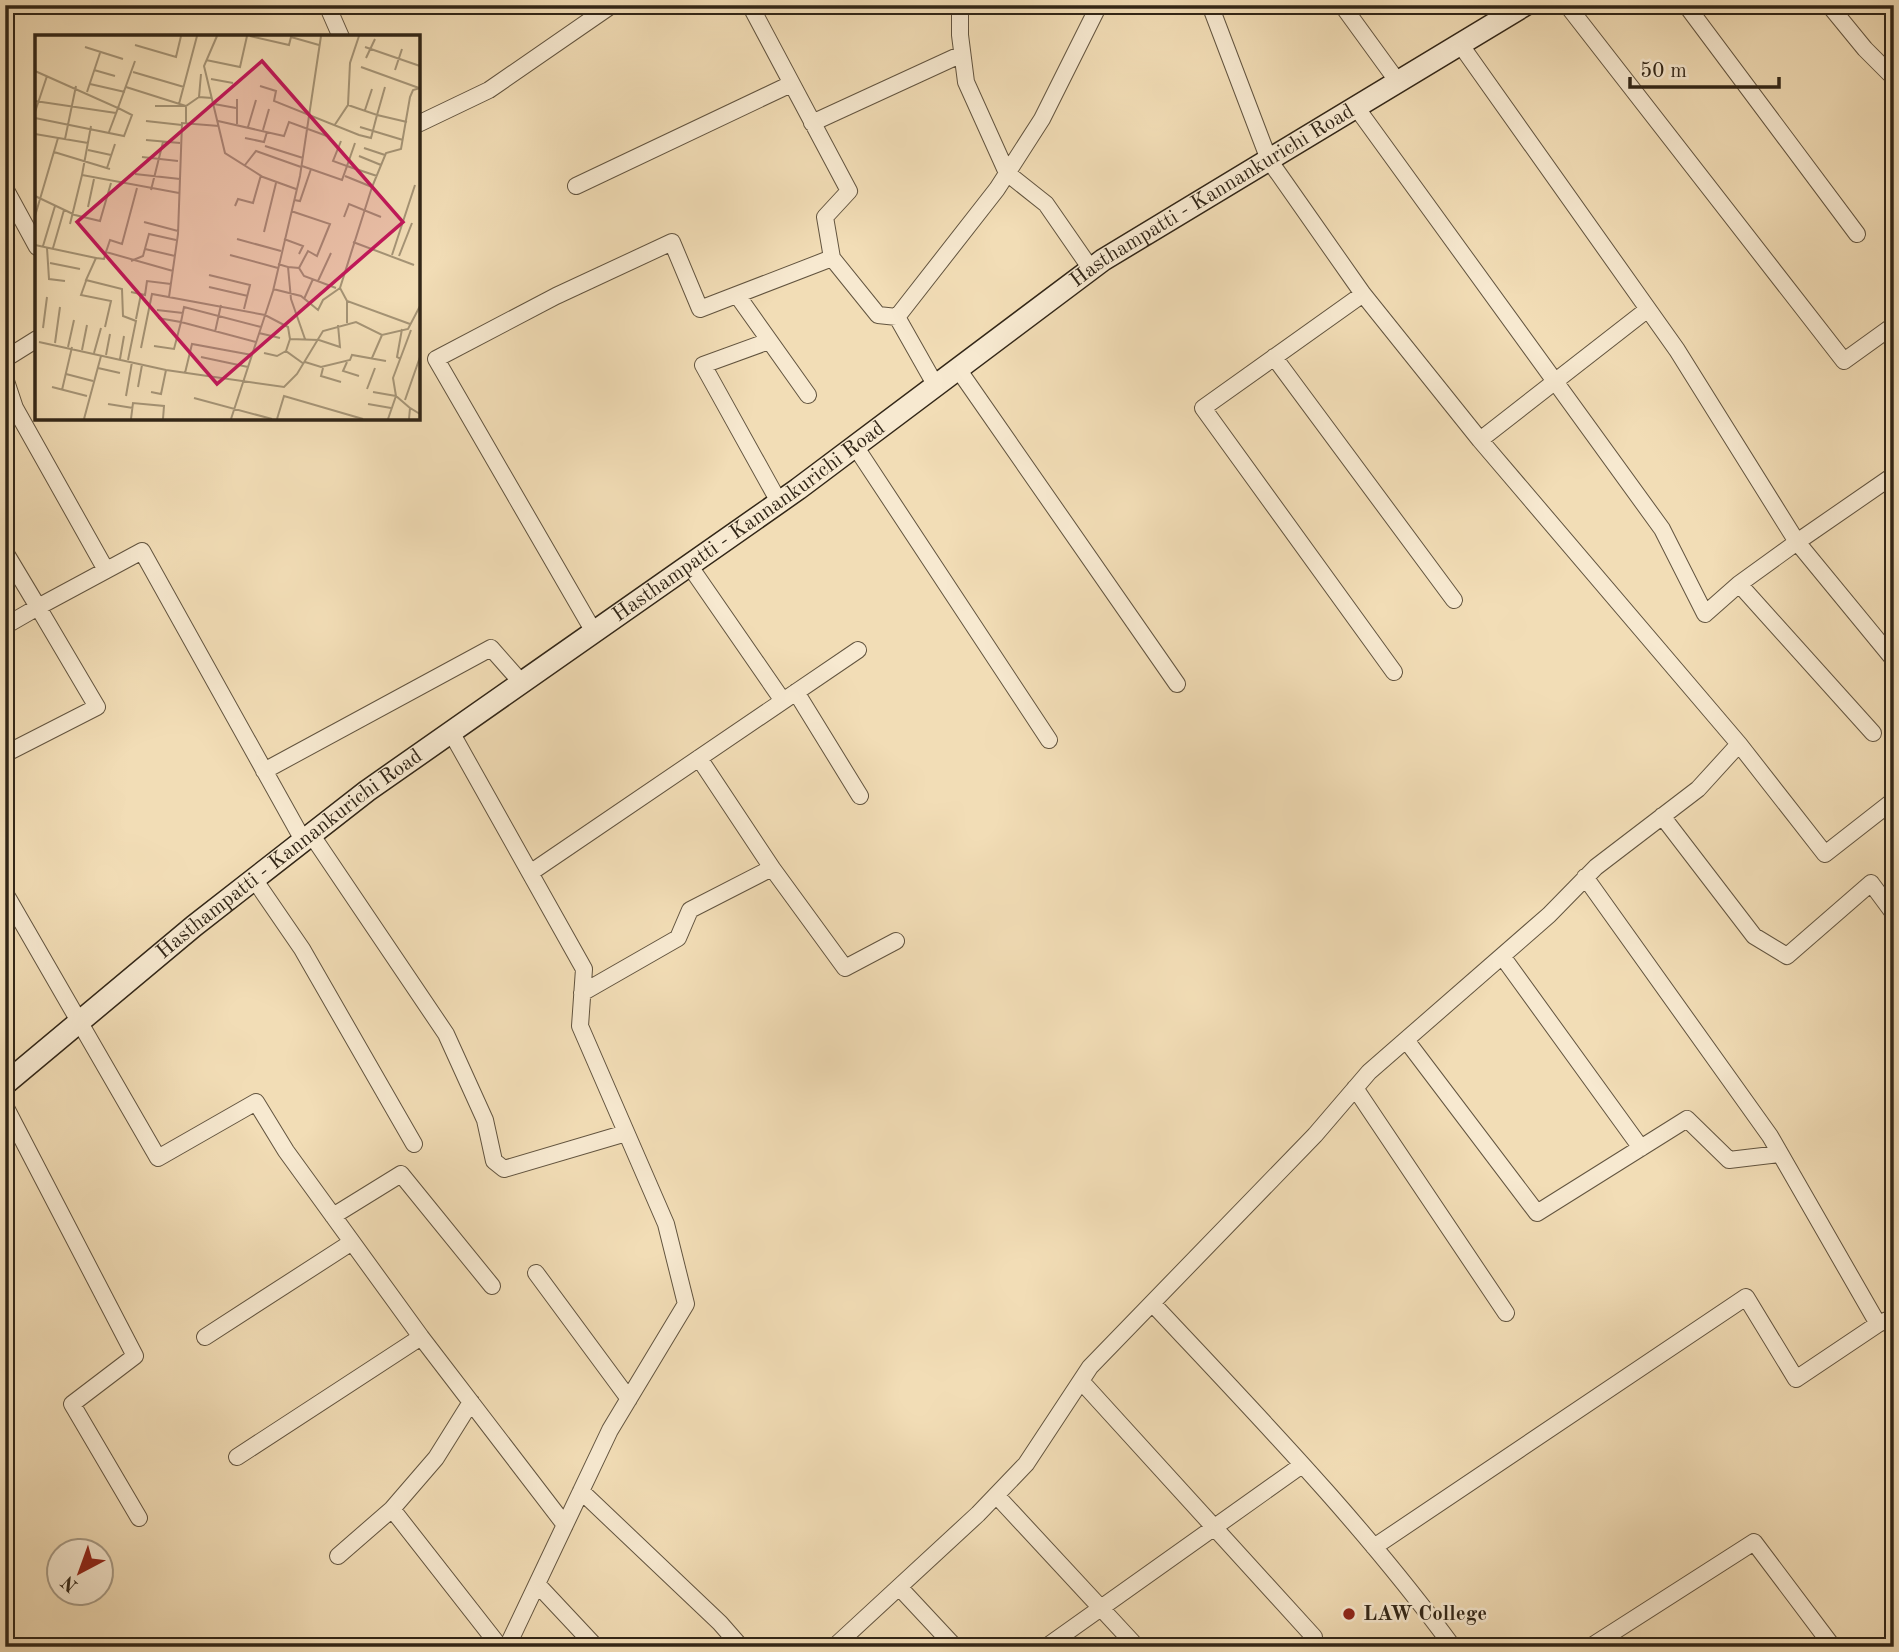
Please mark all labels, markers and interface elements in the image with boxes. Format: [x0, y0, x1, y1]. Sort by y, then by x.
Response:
inset map [35, 35, 420, 420]
scale bar [1630, 46, 1778, 90]
text: 50 m [1640, 61, 1687, 82]
street label: Hasthampatti - Kannankurichi Road [1066, 100, 1358, 291]
street label: Hasthampatti - Kannankurichi Road [609, 417, 889, 626]
street label: Hasthampatti - Kannankurichi Road [153, 745, 426, 963]
north arrow [46, 1536, 116, 1606]
text: N [58, 1571, 82, 1595]
place label: LAW College [1363, 1604, 1487, 1625]
marker: LAW College [1341, 1606, 1357, 1622]

